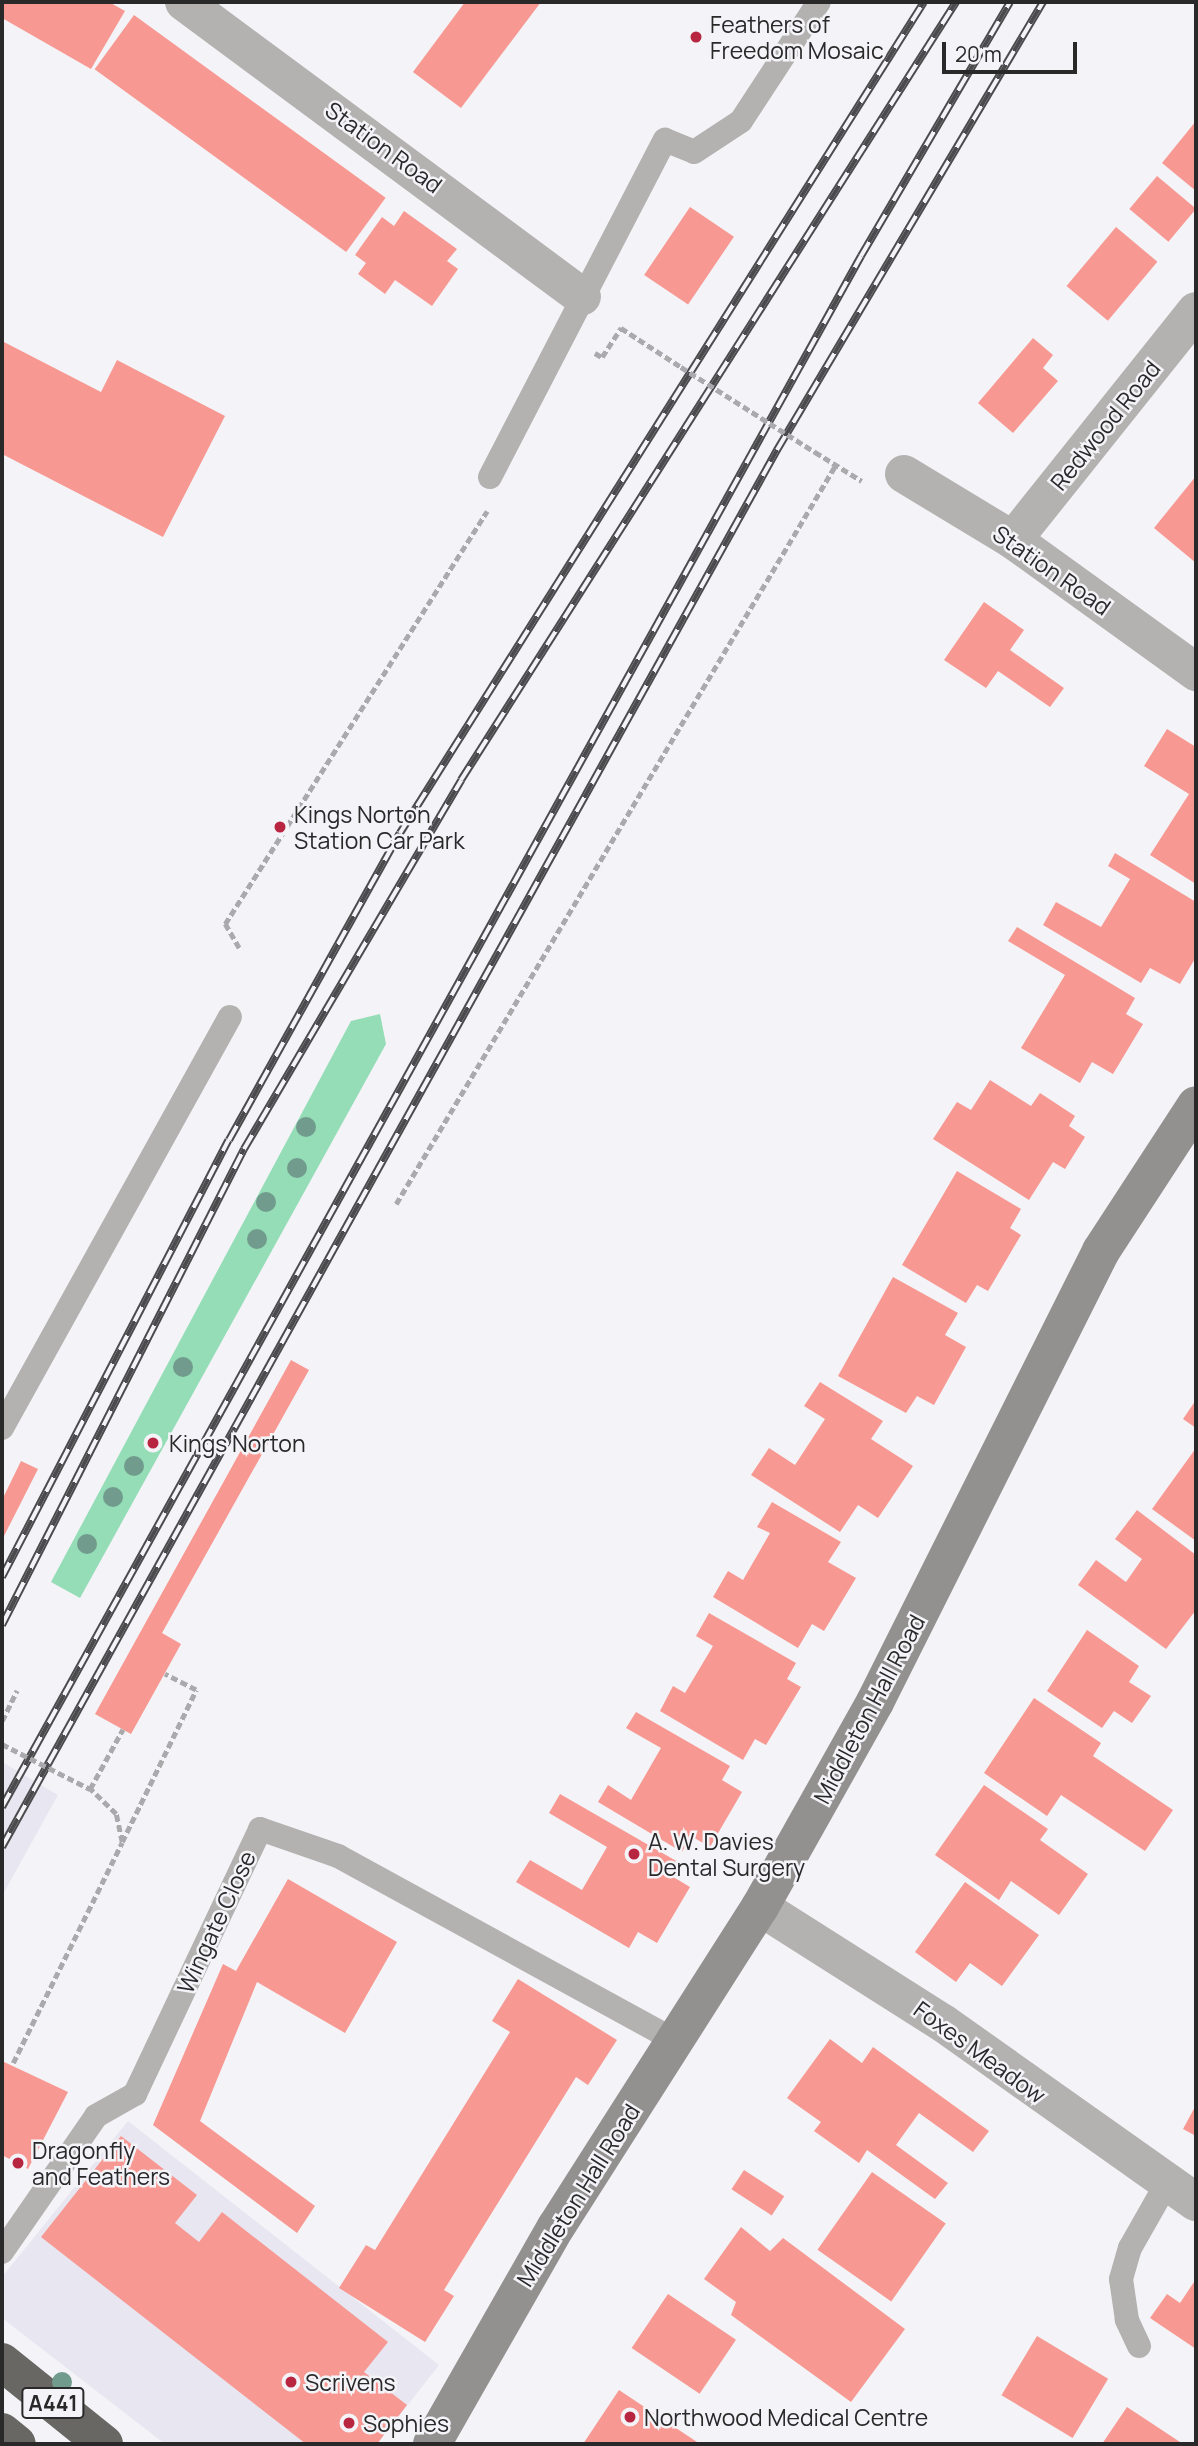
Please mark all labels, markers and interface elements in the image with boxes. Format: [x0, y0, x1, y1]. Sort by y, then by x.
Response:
place label: Feathers of Freedom Mosaic [710, 10, 884, 64]
scale bar [946, 28, 1081, 72]
marker: Feathers of Freedom Mosaic [688, 29, 704, 45]
text: 20 m [955, 40, 1002, 68]
street label: Station Road [320, 96, 448, 198]
street label: Redwood Road [1044, 355, 1166, 495]
street label: Station Road [988, 519, 1116, 621]
place label: Kings Norton Station Car Park [294, 800, 465, 854]
marker: Kings Norton Station Car Park [272, 819, 288, 835]
place label: Kings Norton [169, 1429, 306, 1457]
marker: Kings Norton [143, 1433, 163, 1453]
street label: Middleton Hall Road [808, 1610, 930, 1808]
place label: A. W. Davies Dental Surgery [648, 1827, 805, 1881]
street label: Wingate Close [171, 1846, 261, 1998]
marker: A. W. Davies Dental Surgery [626, 1846, 642, 1862]
street label: Foxes Meadow [909, 1995, 1051, 2109]
street label: Middleton Hall Road [511, 2099, 645, 2291]
place label: Dragonfly and Feathers [32, 2136, 170, 2190]
marker: Dragonfly and Feathers [10, 2155, 26, 2171]
place label: Scrivens [305, 2368, 396, 2396]
marker: Scrivens [283, 2374, 299, 2390]
road number: A441 [20, 2386, 86, 2420]
place label: Northwood Medical Centre [644, 2403, 928, 2431]
place label: Sophies [363, 2409, 449, 2437]
marker: Northwood Medical Centre [622, 2409, 638, 2425]
marker: Sophies [341, 2415, 357, 2431]

